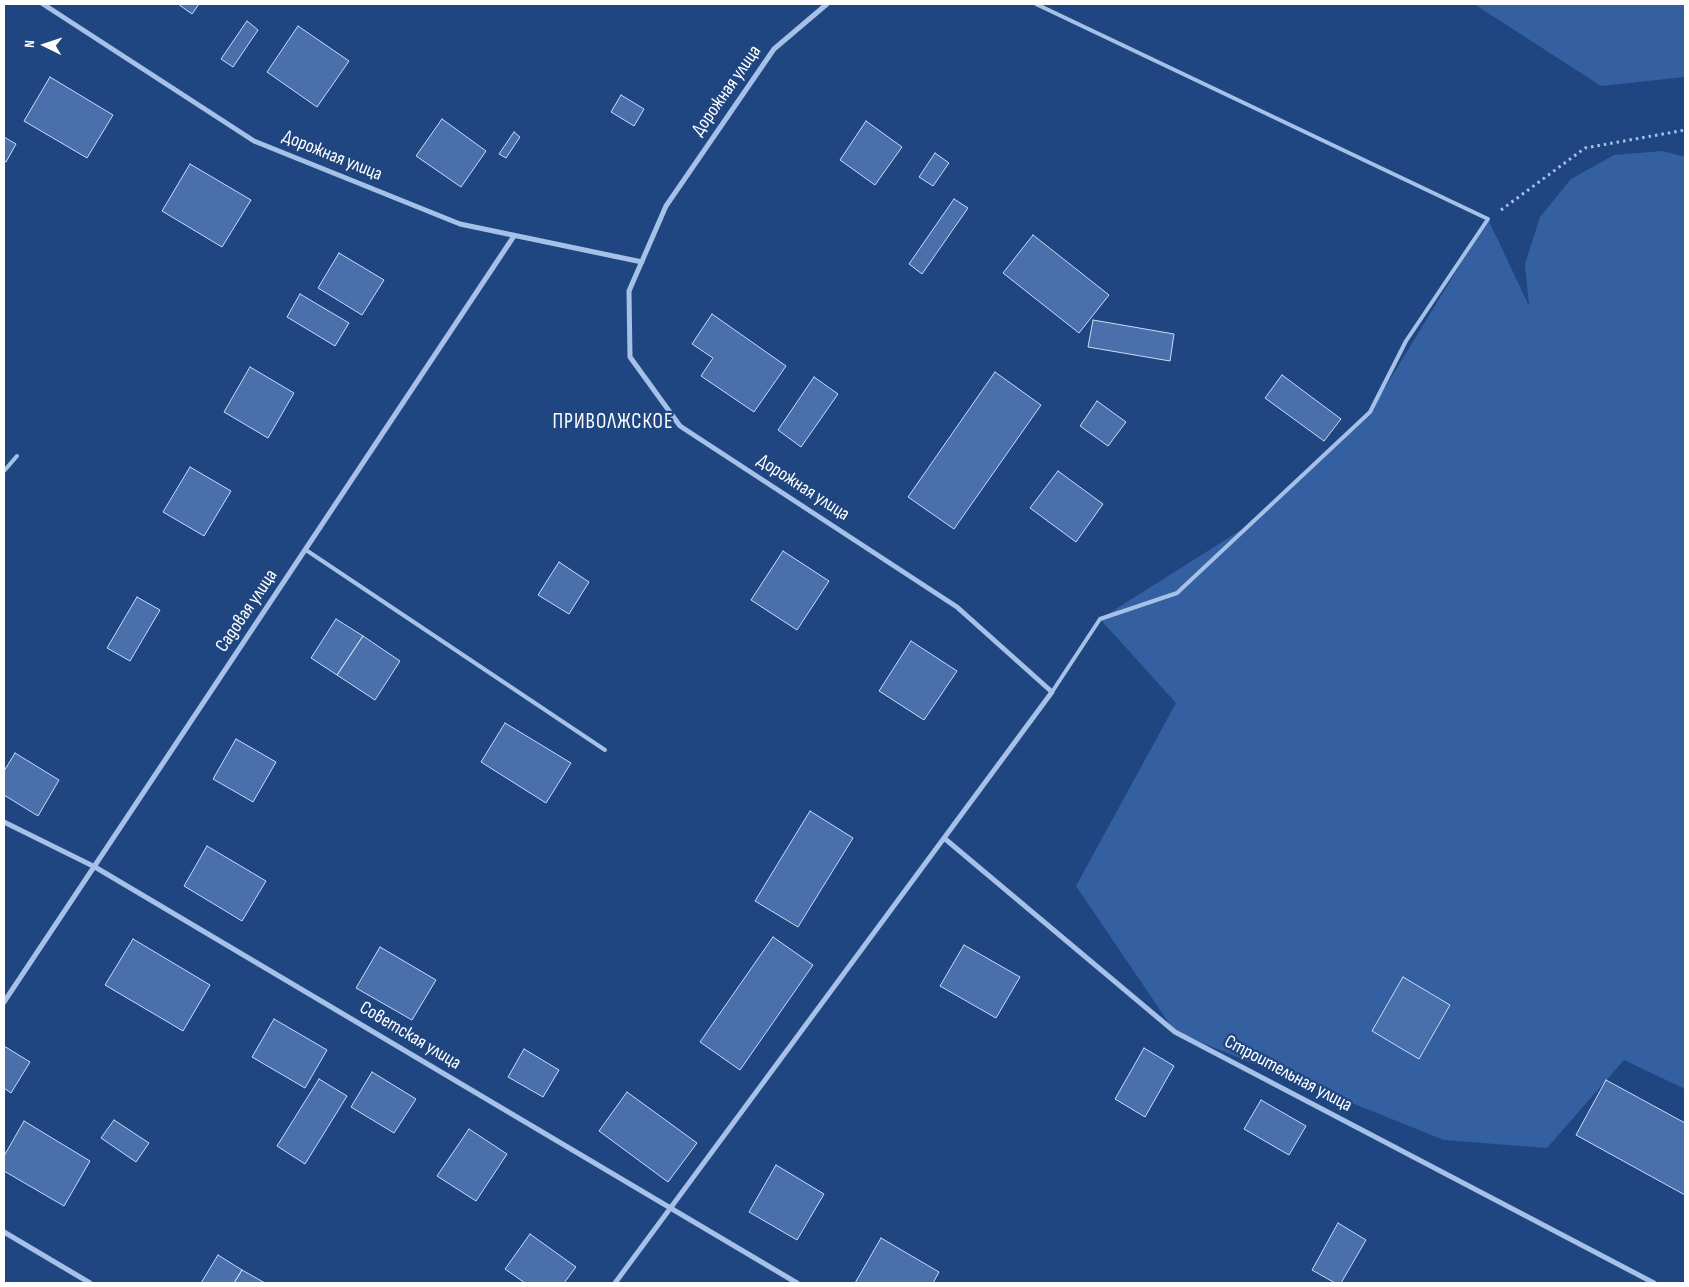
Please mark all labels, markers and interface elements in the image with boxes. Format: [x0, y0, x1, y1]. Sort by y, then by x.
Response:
north arrow [20, 20, 70, 70]
text: N [21, 40, 38, 48]
street label: Дорожная улица [687, 41, 767, 141]
street label: Дорожная улица [279, 126, 385, 186]
district label: ПРИВОЛЖСКОЕ [551, 410, 675, 436]
street label: Дорожная улица [752, 450, 854, 526]
street label: Садовая улица [211, 565, 283, 657]
street label: Советская улица [355, 997, 465, 1075]
street label: Строительная улица [1220, 1031, 1356, 1117]

